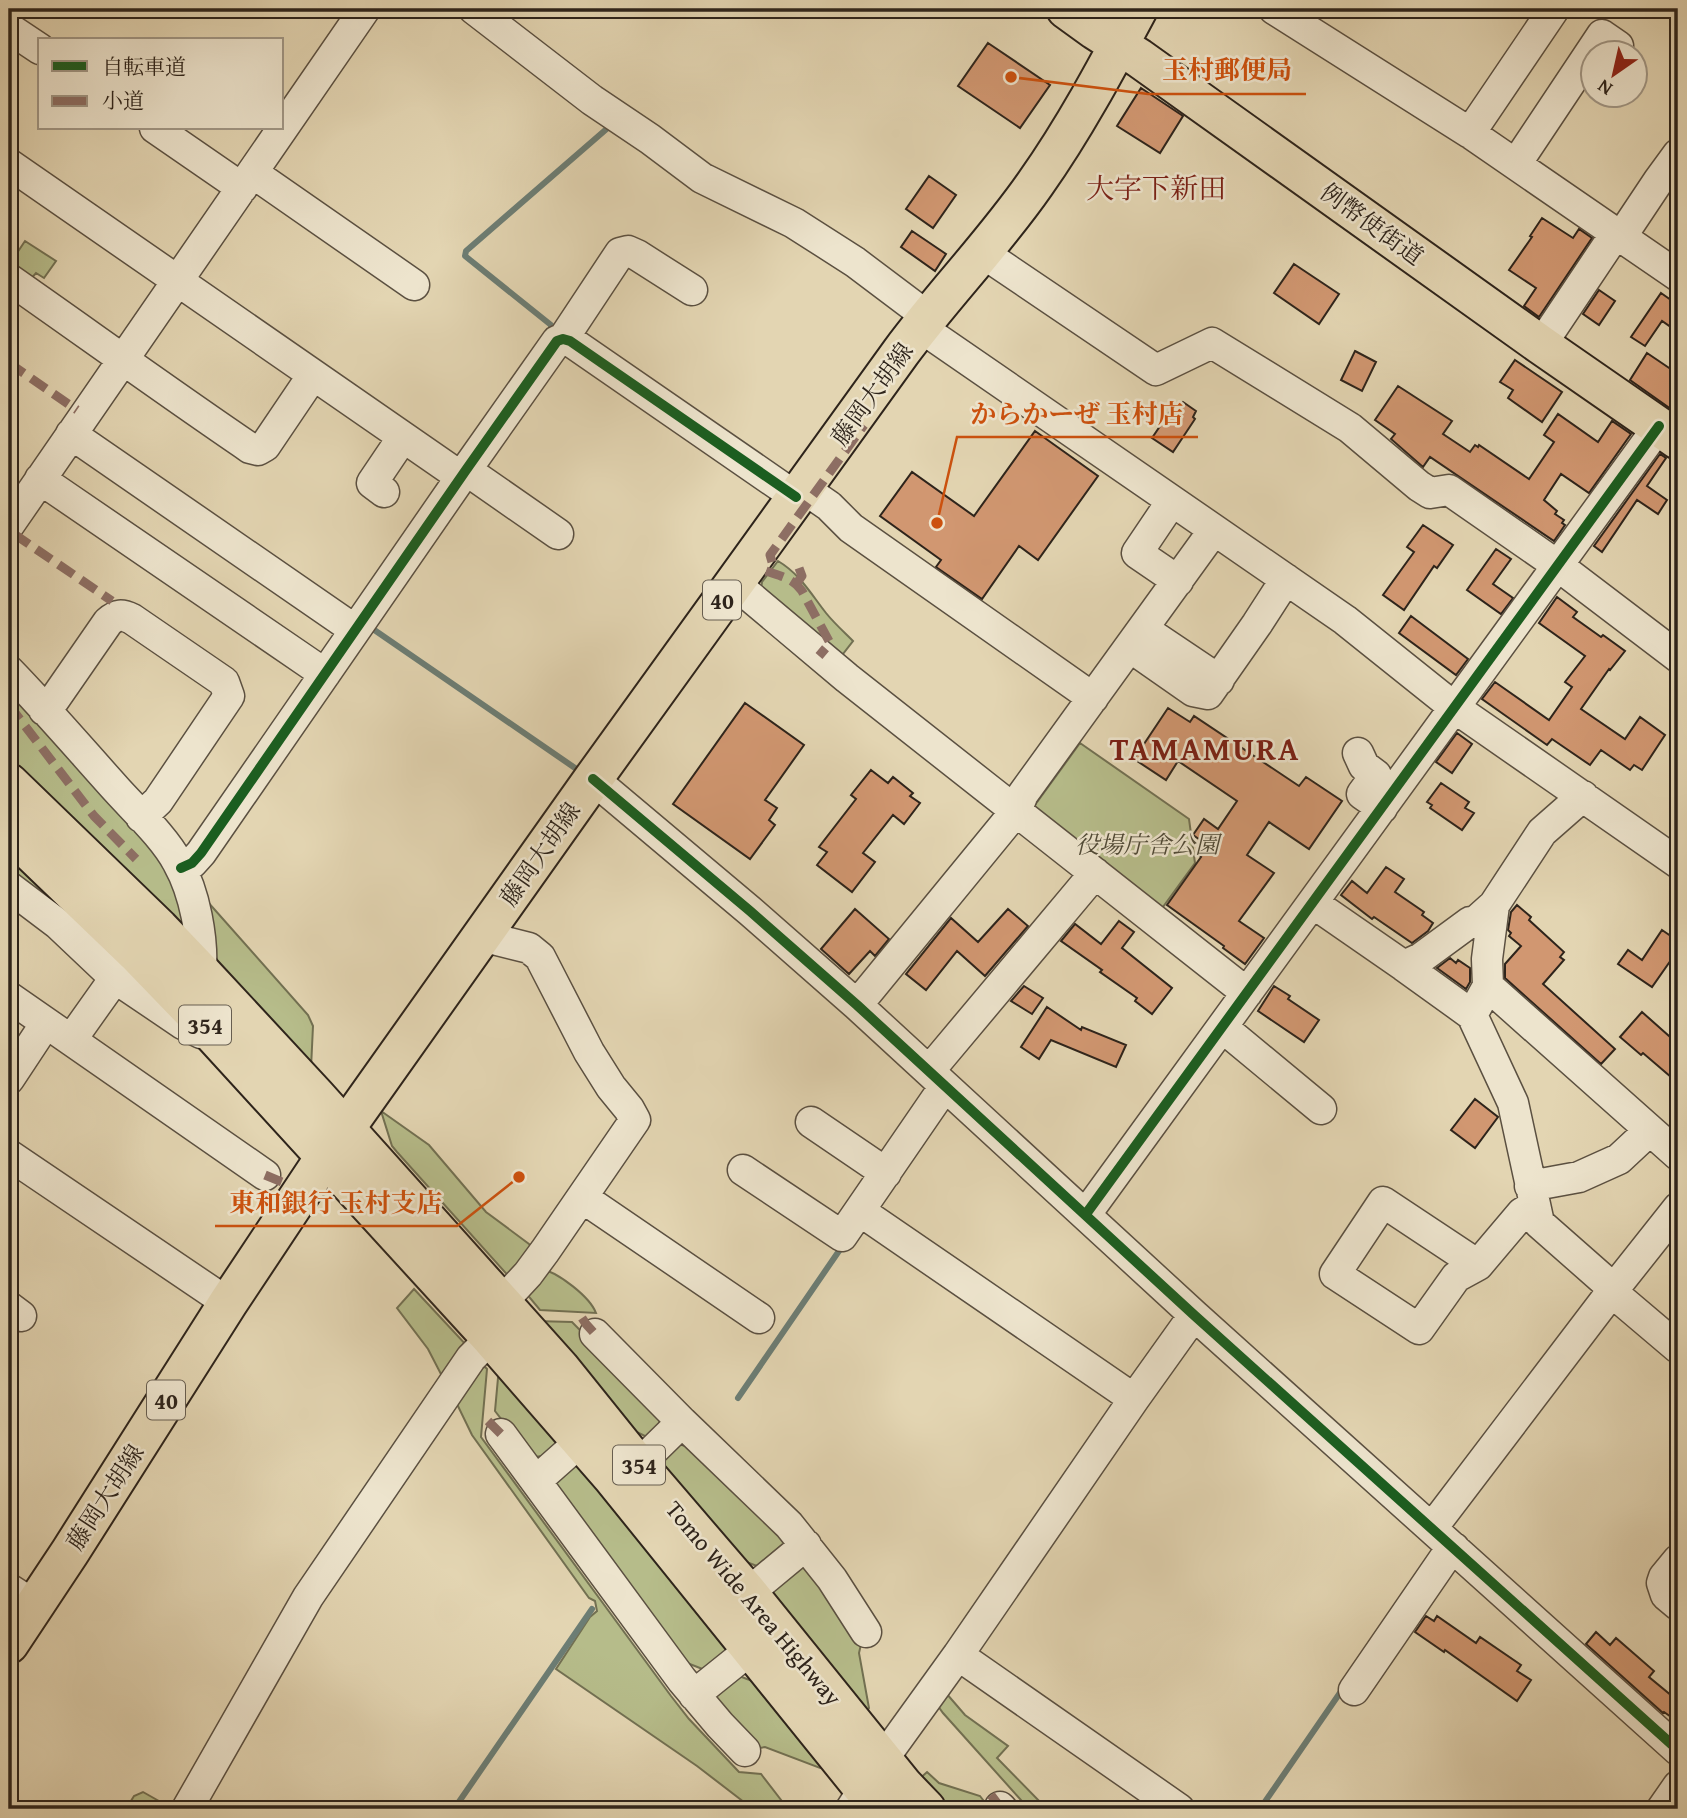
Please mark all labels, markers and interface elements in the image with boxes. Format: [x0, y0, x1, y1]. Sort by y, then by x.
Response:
legend [38, 38, 284, 130]
north arrow [1578, 38, 1648, 108]
callout: 玉村郵便局 [1148, 47, 1306, 94]
text: 玉村郵便局 [1162, 50, 1292, 89]
text: 自転車道 [102, 51, 186, 82]
text: N [1591, 73, 1618, 103]
text: 小道 [102, 85, 144, 116]
district label: 大字下新田 [1086, 167, 1226, 208]
street label: 例幣使街道 [1313, 175, 1431, 273]
street label: 藤岡大胡線 [823, 335, 921, 453]
callout: からかーぜ 玉村店 [957, 390, 1198, 437]
text: からかーぜ 玉村店 [970, 394, 1184, 433]
road number: 40 [703, 580, 741, 620]
district label: TAMAMURA [1110, 725, 1300, 772]
street label: 藤岡大胡線 [491, 795, 589, 913]
park label: 役場庁舎公園 [1075, 827, 1223, 862]
road number: 354 [179, 1006, 231, 1044]
callout: 東和銀行 玉村支店 [215, 1179, 457, 1226]
text: 東和銀行 玉村支店 [229, 1183, 443, 1222]
road number: 40 [147, 1380, 185, 1420]
street label: 藤岡大胡線 [58, 1437, 152, 1557]
road number: 354 [613, 1446, 665, 1484]
street label: Tomo Wide Area Highway [658, 1493, 850, 1713]

